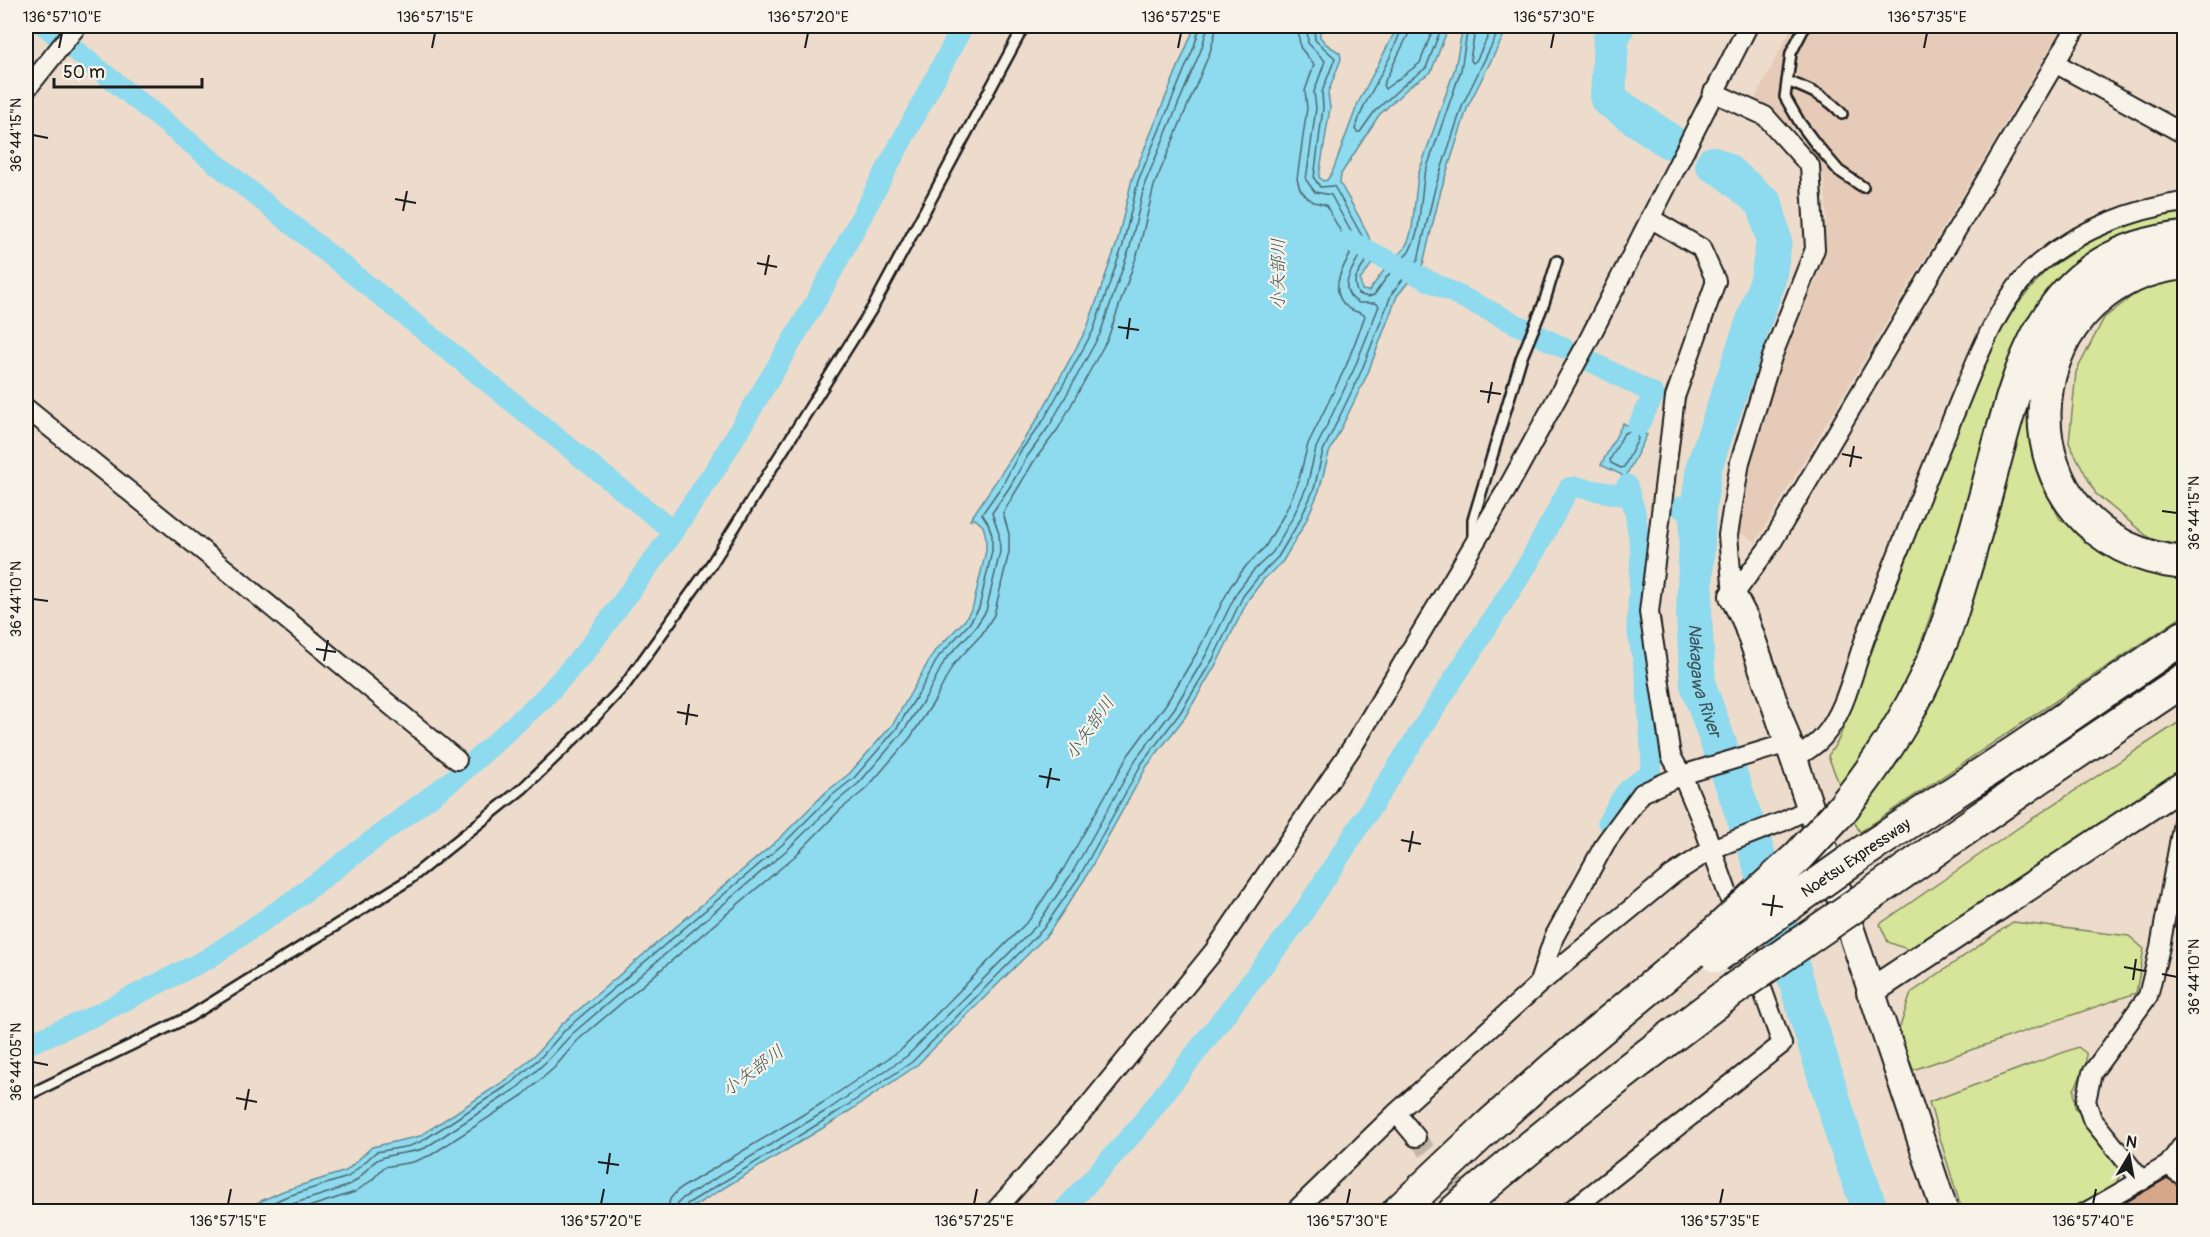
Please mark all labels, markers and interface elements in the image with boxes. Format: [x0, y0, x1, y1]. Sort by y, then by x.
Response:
text: 136°57'10"E [23, 8, 101, 27]
text: 136°57'15"E [397, 8, 473, 27]
text: 136°57'20"E [767, 8, 849, 27]
text: 136°57'25"E [1142, 8, 1221, 27]
text: 136°57'30"E [1513, 8, 1595, 27]
text: 136°57'35"E [1888, 8, 1967, 27]
scale bar [54, 51, 202, 89]
text: 50 m [63, 61, 105, 84]
text: 36°44'15"N [7, 98, 26, 172]
water label: 小矢部川 [1267, 238, 1290, 310]
text: 36°44'15"N [2185, 476, 2204, 550]
text: 36°44'10"N [7, 561, 26, 637]
water label: Nakagawa River [1683, 623, 1728, 743]
water label: 小矢部川 [1060, 692, 1120, 764]
street label: Noetsu Expressway [1797, 814, 1915, 902]
text: 36°44'10"N [2185, 939, 2204, 1015]
text: 36°44'05"N [7, 1023, 26, 1101]
water label: 小矢部川 [717, 1040, 789, 1102]
north arrow [2099, 1126, 2159, 1186]
text: N [2124, 1131, 2139, 1153]
text: 136°57'15"E [190, 1212, 266, 1231]
text: 136°57'20"E [560, 1212, 642, 1231]
text: 136°57'25"E [935, 1212, 1014, 1231]
text: 136°57'30"E [1306, 1212, 1388, 1231]
text: 136°57'35"E [1681, 1212, 1760, 1231]
text: 136°57'40"E [2052, 1212, 2134, 1231]

